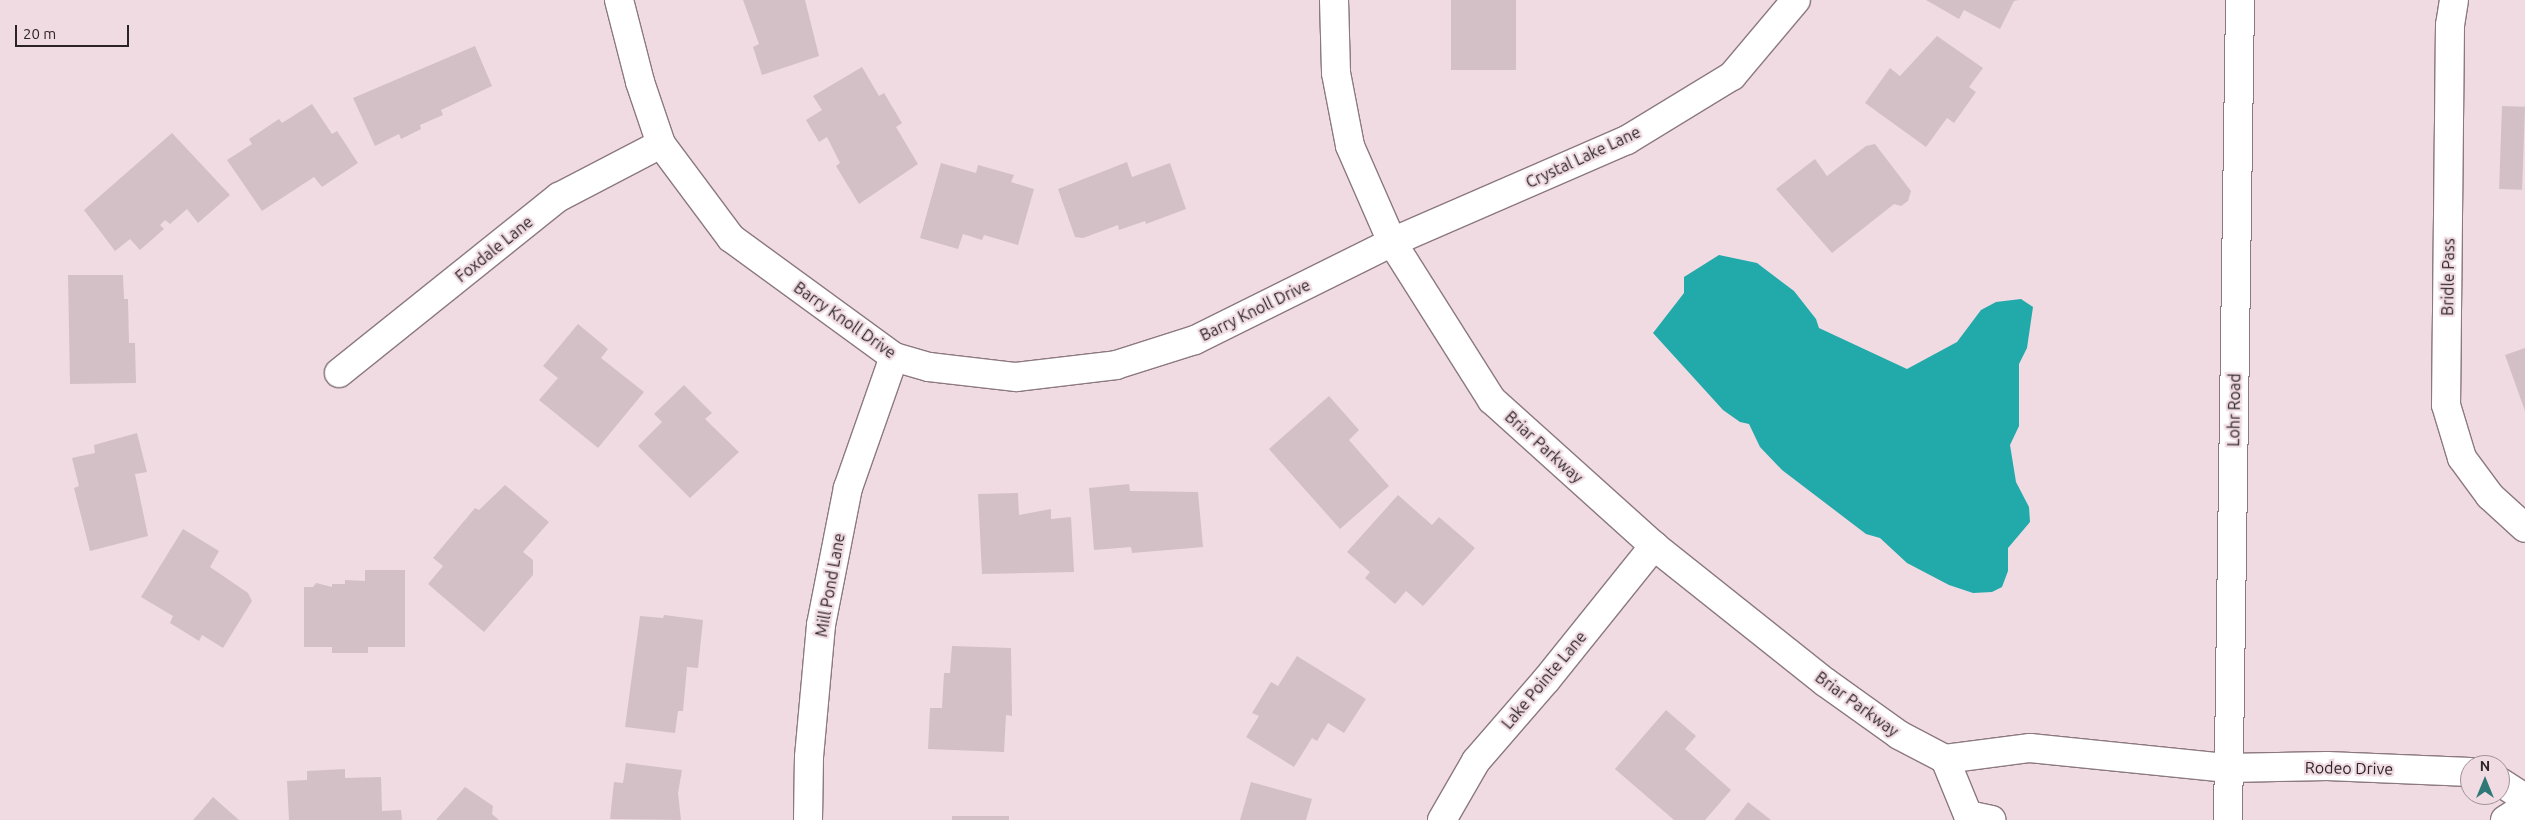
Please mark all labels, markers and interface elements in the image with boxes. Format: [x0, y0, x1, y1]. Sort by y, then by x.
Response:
scale bar [18, 15, 131, 47]
text: 20 m [23, 25, 56, 42]
street label: Crystal Lake Lane [1523, 122, 1643, 192]
street label: Foxdale Lane [451, 212, 537, 286]
street label: Bridle Pass [2438, 238, 2458, 316]
street label: Barry Knoll Drive [1197, 275, 1313, 345]
street label: Barry Knoll Drive [790, 278, 900, 362]
street label: Lohr Road [2224, 373, 2244, 447]
street label: Briar Parkway [1501, 407, 1587, 487]
street label: Mill Pond Lane [811, 532, 849, 638]
street label: Lake Pointe Lane [1498, 627, 1590, 733]
street label: Briar Parkway [1812, 667, 1902, 741]
north arrow [2460, 755, 2510, 805]
street label: Rodeo Drive [2305, 758, 2393, 778]
text: N [2480, 758, 2490, 774]

